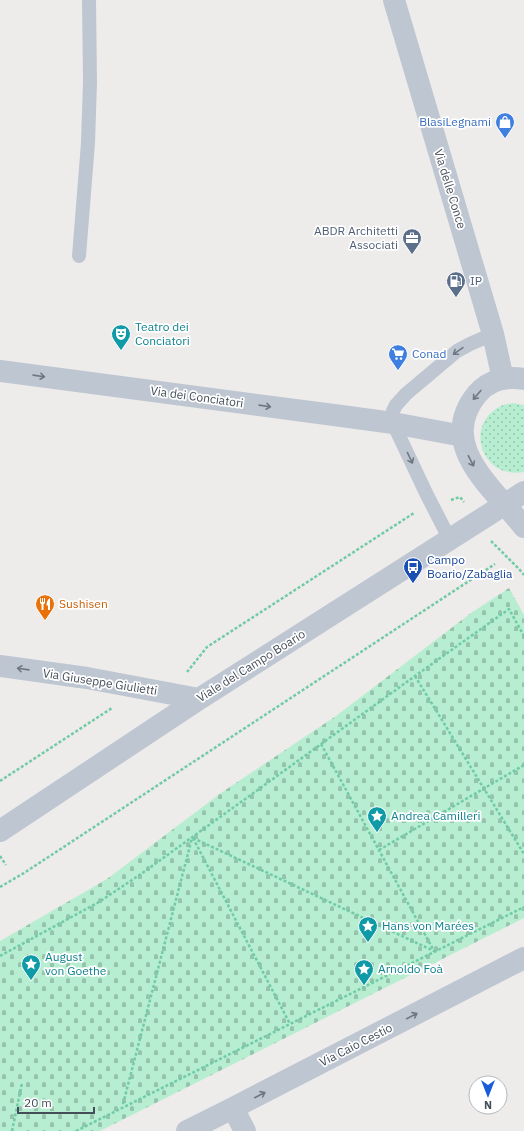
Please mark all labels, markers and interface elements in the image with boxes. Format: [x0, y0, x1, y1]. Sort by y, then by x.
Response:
shop icon: BlasiLegnami [494, 111, 516, 139]
place label: BlasiLegnami [419, 114, 491, 129]
street label: Via delle Conce [431, 147, 470, 231]
place label: ABDR Architetti Associati [314, 223, 398, 252]
office icon: ABDR Architetti Associati [401, 227, 423, 255]
fuel station icon: IP [445, 270, 467, 298]
place label: IP [470, 273, 482, 288]
place label: Teatro dei Conciatori [135, 319, 190, 348]
theatre icon: Teatro dei Conciatori [110, 323, 132, 351]
supermarket icon: Conad [387, 343, 409, 371]
place label: Conad [412, 346, 446, 361]
one-way arrow [453, 347, 464, 355]
one-way arrow [32, 372, 45, 380]
street label: Via dei Conciatori [150, 383, 244, 410]
one-way arrow [472, 390, 481, 401]
one-way arrow [258, 402, 271, 409]
one-way arrow [407, 452, 414, 464]
one-way arrow [468, 454, 475, 466]
place label: Campo Boario/Zabaglia [427, 552, 513, 581]
bus stop icon: Campo Boario/Zabaglia [402, 556, 424, 584]
restaurant icon: Sushisen [34, 593, 56, 621]
place label: Sushisen [59, 596, 108, 611]
street label: Viale del Campo Boario [194, 626, 308, 705]
one-way arrow [17, 665, 30, 673]
street label: Via Giuseppe Giulietti [42, 665, 158, 698]
place icon: Andrea Camilleri [366, 805, 388, 833]
place label: Andrea Camilleri [391, 808, 480, 823]
place icon: Hans von Marées [357, 915, 379, 943]
place label: Hans von Marées [382, 918, 474, 933]
place label: August von Goethe [45, 949, 107, 978]
place icon: August von Goethe [20, 953, 42, 981]
place icon: Arnoldo Foà [353, 958, 375, 986]
place label: Arnoldo Foà [378, 961, 444, 976]
one-way arrow [406, 1012, 418, 1019]
street label: Via Caio Cestio [317, 1020, 395, 1069]
north arrow [468, 1075, 508, 1115]
scale bar [18, 1089, 94, 1115]
one-way arrow [253, 1091, 265, 1098]
text: 20 m [24, 1095, 52, 1110]
text: N [484, 1098, 492, 1112]

